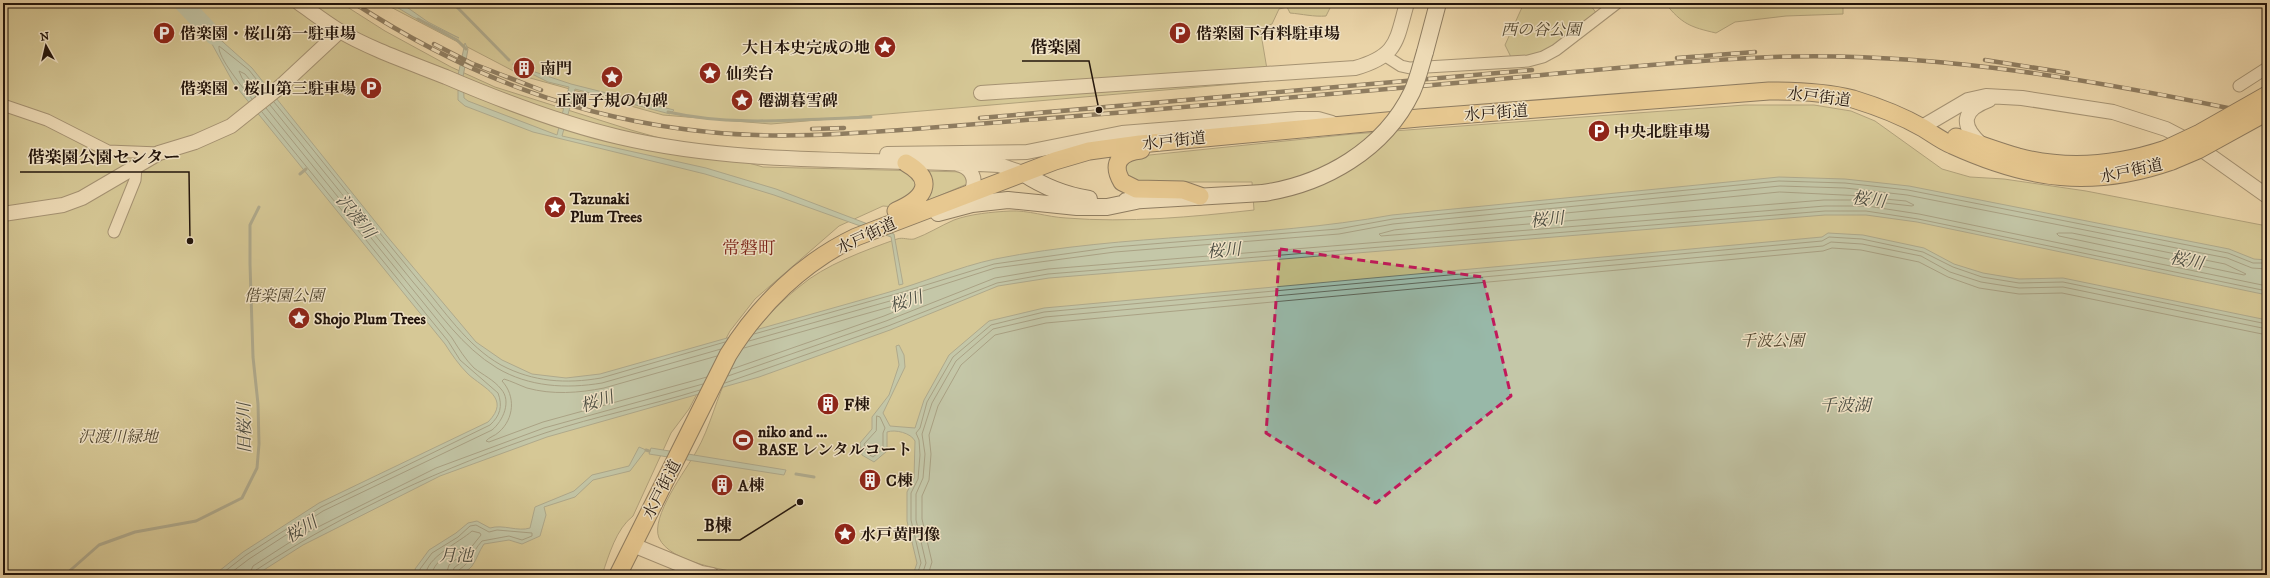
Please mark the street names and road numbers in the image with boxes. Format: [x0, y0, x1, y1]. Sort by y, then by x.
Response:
street label: 水戸街道 [1786, 83, 1852, 111]
street label: 水戸街道 [1463, 101, 1529, 125]
street label: 水戸街道 [1141, 128, 1207, 154]
street label: 水戸街道 [2098, 155, 2165, 187]
street label: 水戸街道 [833, 213, 900, 258]
street label: 水戸街道 [638, 456, 685, 523]

